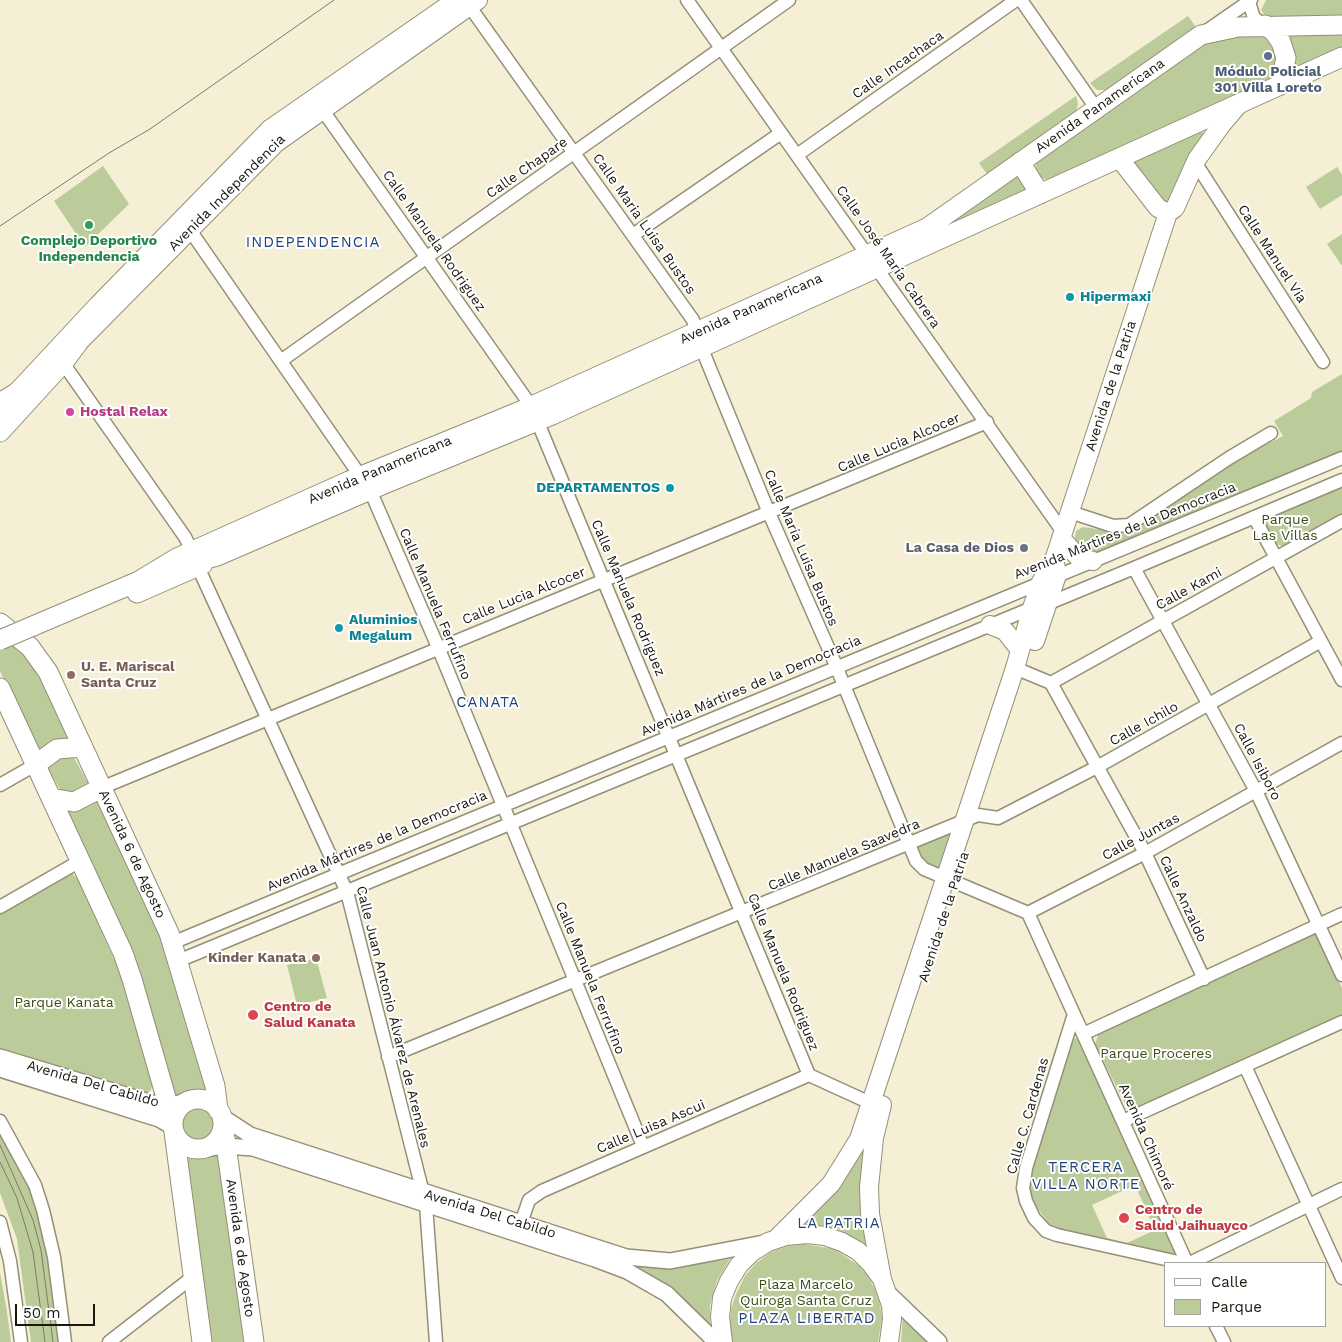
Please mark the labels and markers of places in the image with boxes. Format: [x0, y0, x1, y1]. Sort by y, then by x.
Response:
marker: Módulo Policial 301 Villa Loreto [1262, 50, 1274, 62]
place label: Módulo Policial 301 Villa Loreto [1214, 64, 1322, 96]
marker: Complejo Deportivo Independencia [83, 219, 95, 231]
place label: Complejo Deportivo Independencia [21, 233, 157, 266]
place label: Hipermaxi [1080, 289, 1151, 305]
marker: Hipermaxi [1064, 291, 1076, 303]
place label: Hostal Relax [80, 404, 168, 420]
marker: Hostal Relax [64, 406, 76, 418]
place label: DEPARTAMENTOS [536, 480, 660, 496]
marker: DEPARTAMENTOS [664, 482, 676, 494]
place label: La Casa de Dios [905, 540, 1014, 556]
marker: La Casa de Dios [1018, 542, 1030, 554]
place label: Aluminios Megalum [349, 612, 418, 644]
marker: Aluminios Megalum [333, 622, 345, 634]
place label: U. E. Mariscal Santa Cruz [81, 659, 175, 692]
marker: U. E. Mariscal Santa Cruz [65, 669, 77, 681]
place label: Kinder Kanata [208, 950, 306, 966]
marker: Kinder Kanata [310, 952, 322, 964]
place label: Centro de Salud Kanata [264, 999, 356, 1032]
marker: Centro de Salud Kanata [246, 1008, 260, 1022]
place label: Centro de Salud Jaihuayco [1135, 1202, 1248, 1234]
marker: Centro de Salud Jaihuayco [1117, 1211, 1131, 1225]

